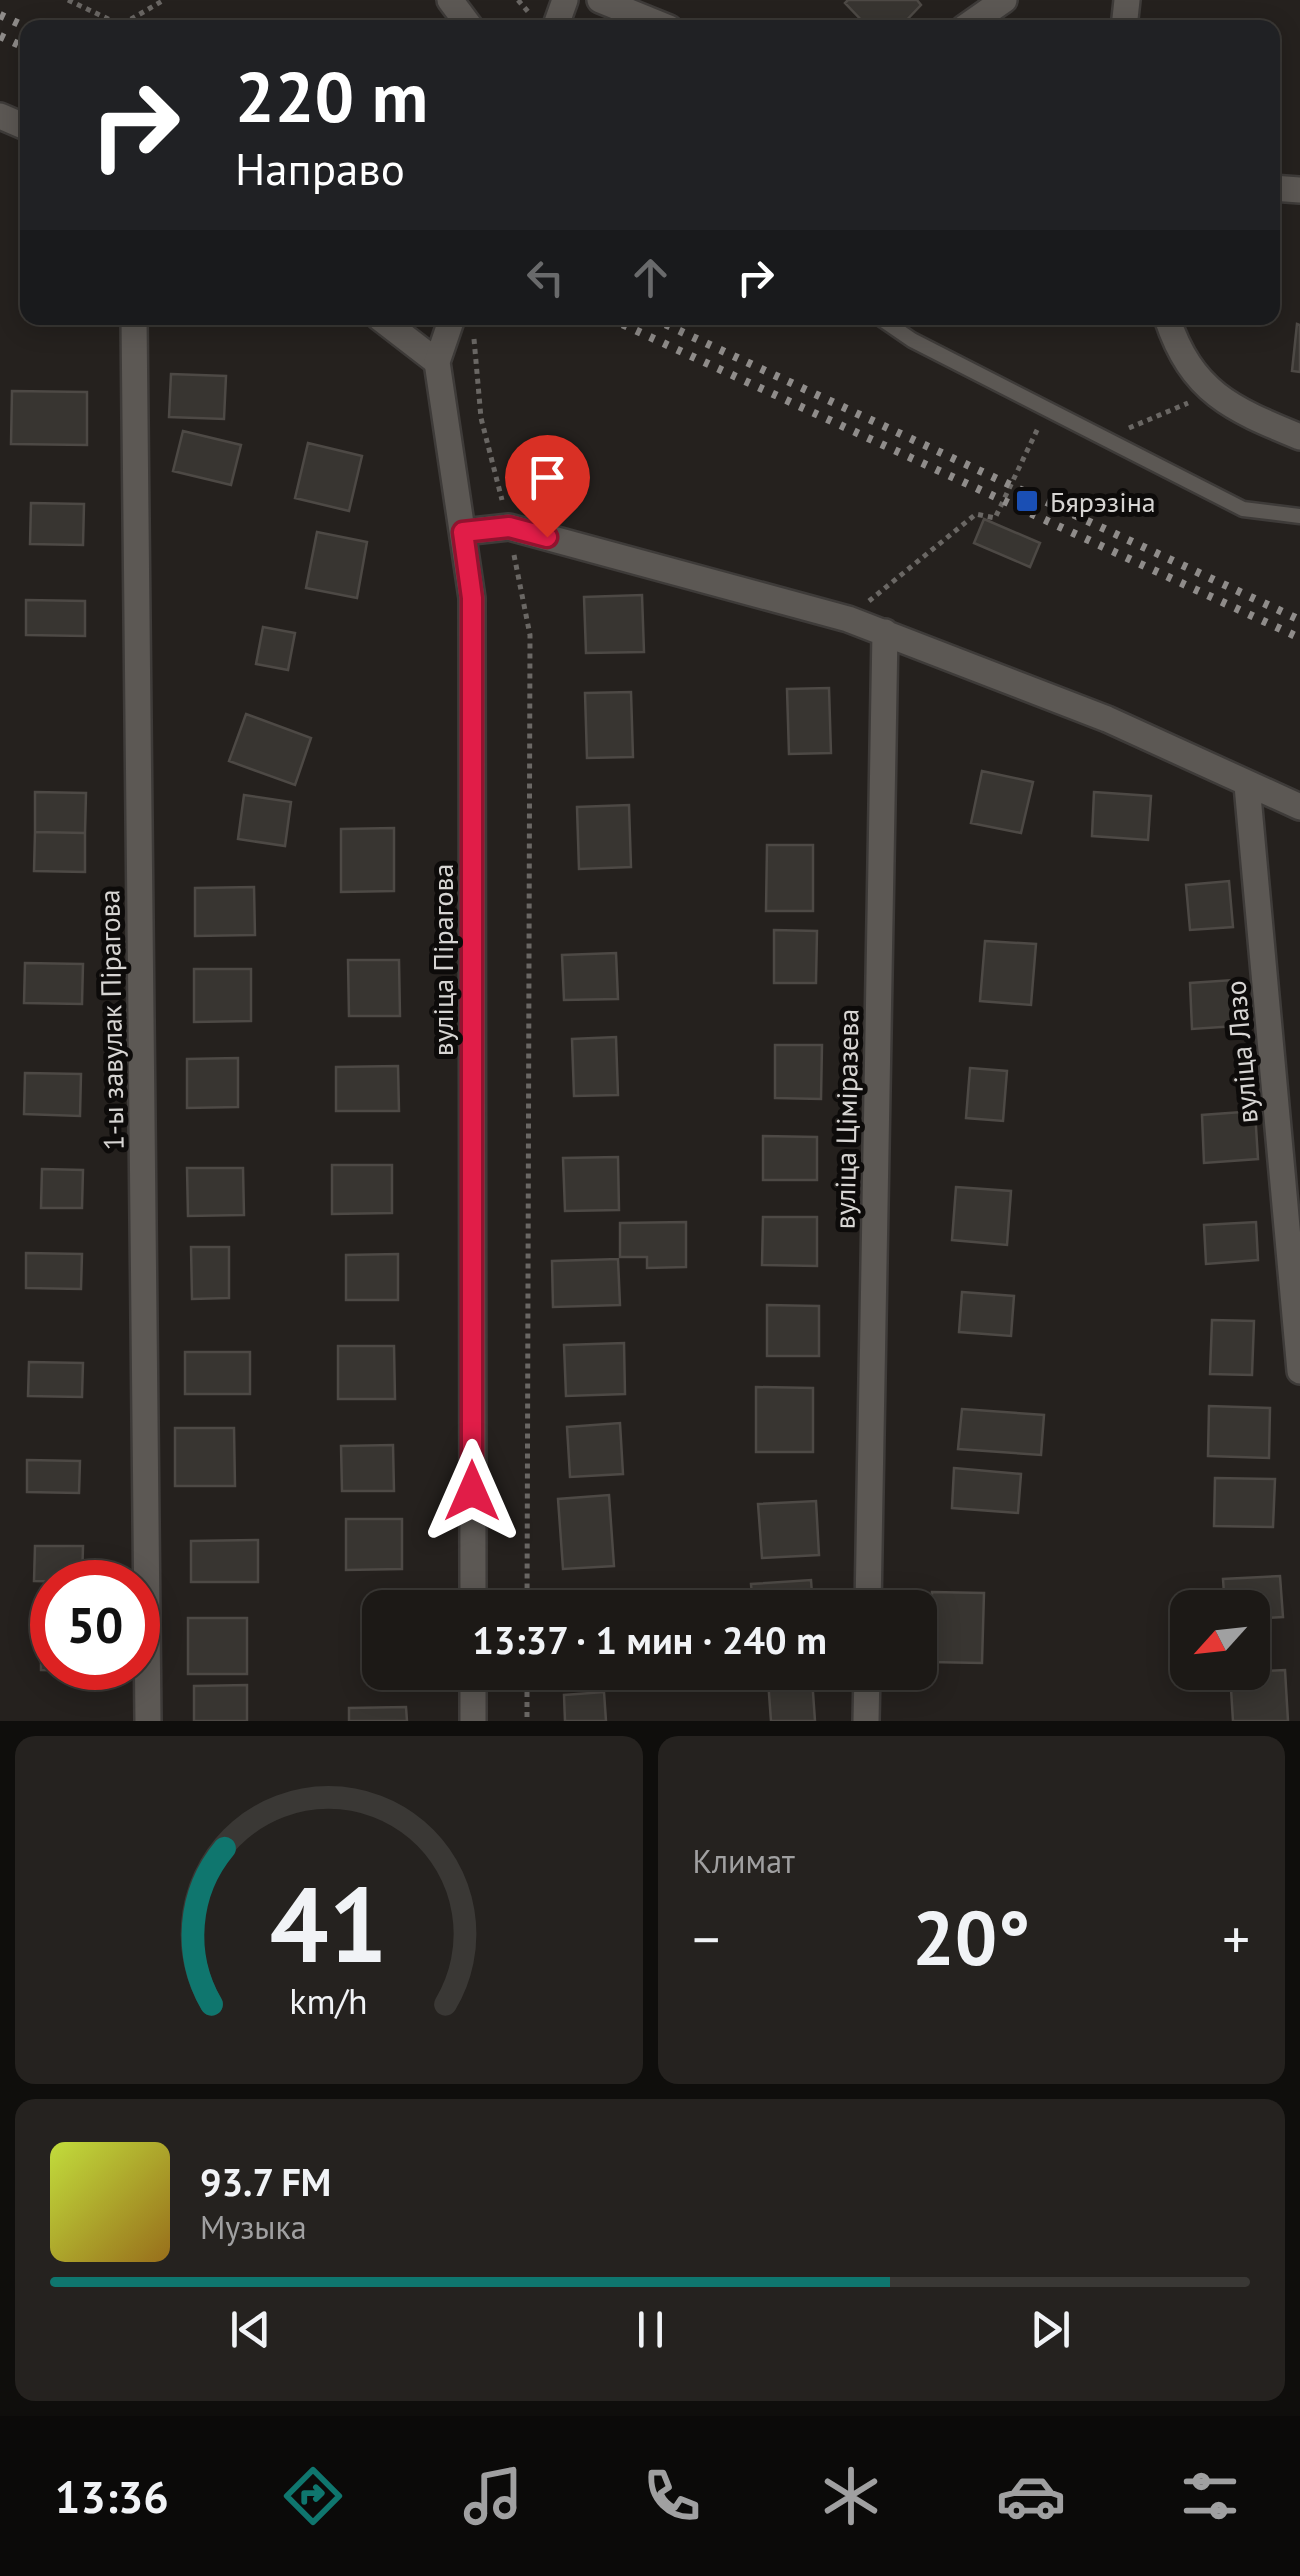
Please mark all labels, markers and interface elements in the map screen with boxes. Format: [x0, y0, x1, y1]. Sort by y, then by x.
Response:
text: 220 m [235, 51, 428, 141]
icon: right [70, 60, 200, 190]
text: Направо [235, 139, 405, 197]
icon: left [518, 250, 573, 305]
icon: ahead [623, 250, 678, 305]
icon: right [728, 250, 783, 305]
pin [505, 435, 590, 538]
icon: arrive [520, 450, 575, 505]
place label: Бярэзіна [1050, 483, 1156, 520]
marker: Бярэзіна [1014, 488, 1040, 514]
street label: вуліца Пірагова [424, 864, 461, 1056]
street label: 1-ы завулак Пірагова [90, 889, 132, 1151]
street label: вуліца Лазо [1216, 979, 1266, 1125]
street label: вуліца Ціміразева [826, 1008, 866, 1230]
position arrow [420, 1439, 524, 1543]
speed limit sign: 50 [30, 1560, 160, 1690]
north arrow [1170, 1590, 1270, 1690]
map controls [1170, 1590, 1270, 1690]
text: 13:37 · 1 мин · 240 m [472, 1615, 827, 1664]
text: Климат [693, 1840, 795, 1882]
text: 41 [270, 1856, 388, 1991]
text: 20° [912, 1889, 1030, 1986]
text: − [693, 1903, 720, 1974]
text: + [1222, 1903, 1250, 1974]
text: km/h [290, 1978, 368, 2024]
text: 93.7 FM [200, 2157, 331, 2206]
text: Музыка [200, 2206, 307, 2248]
icon: previous [223, 2302, 278, 2357]
icon: pause [623, 2302, 678, 2357]
icon: next [1023, 2302, 1078, 2357]
icon: directions [278, 2461, 348, 2531]
icon: music [458, 2461, 528, 2531]
icon: phone [637, 2461, 707, 2531]
icon: climate [816, 2461, 886, 2531]
icon: car [996, 2461, 1066, 2531]
icon: filters [1175, 2461, 1245, 2531]
text: 13:36 [55, 2467, 169, 2525]

